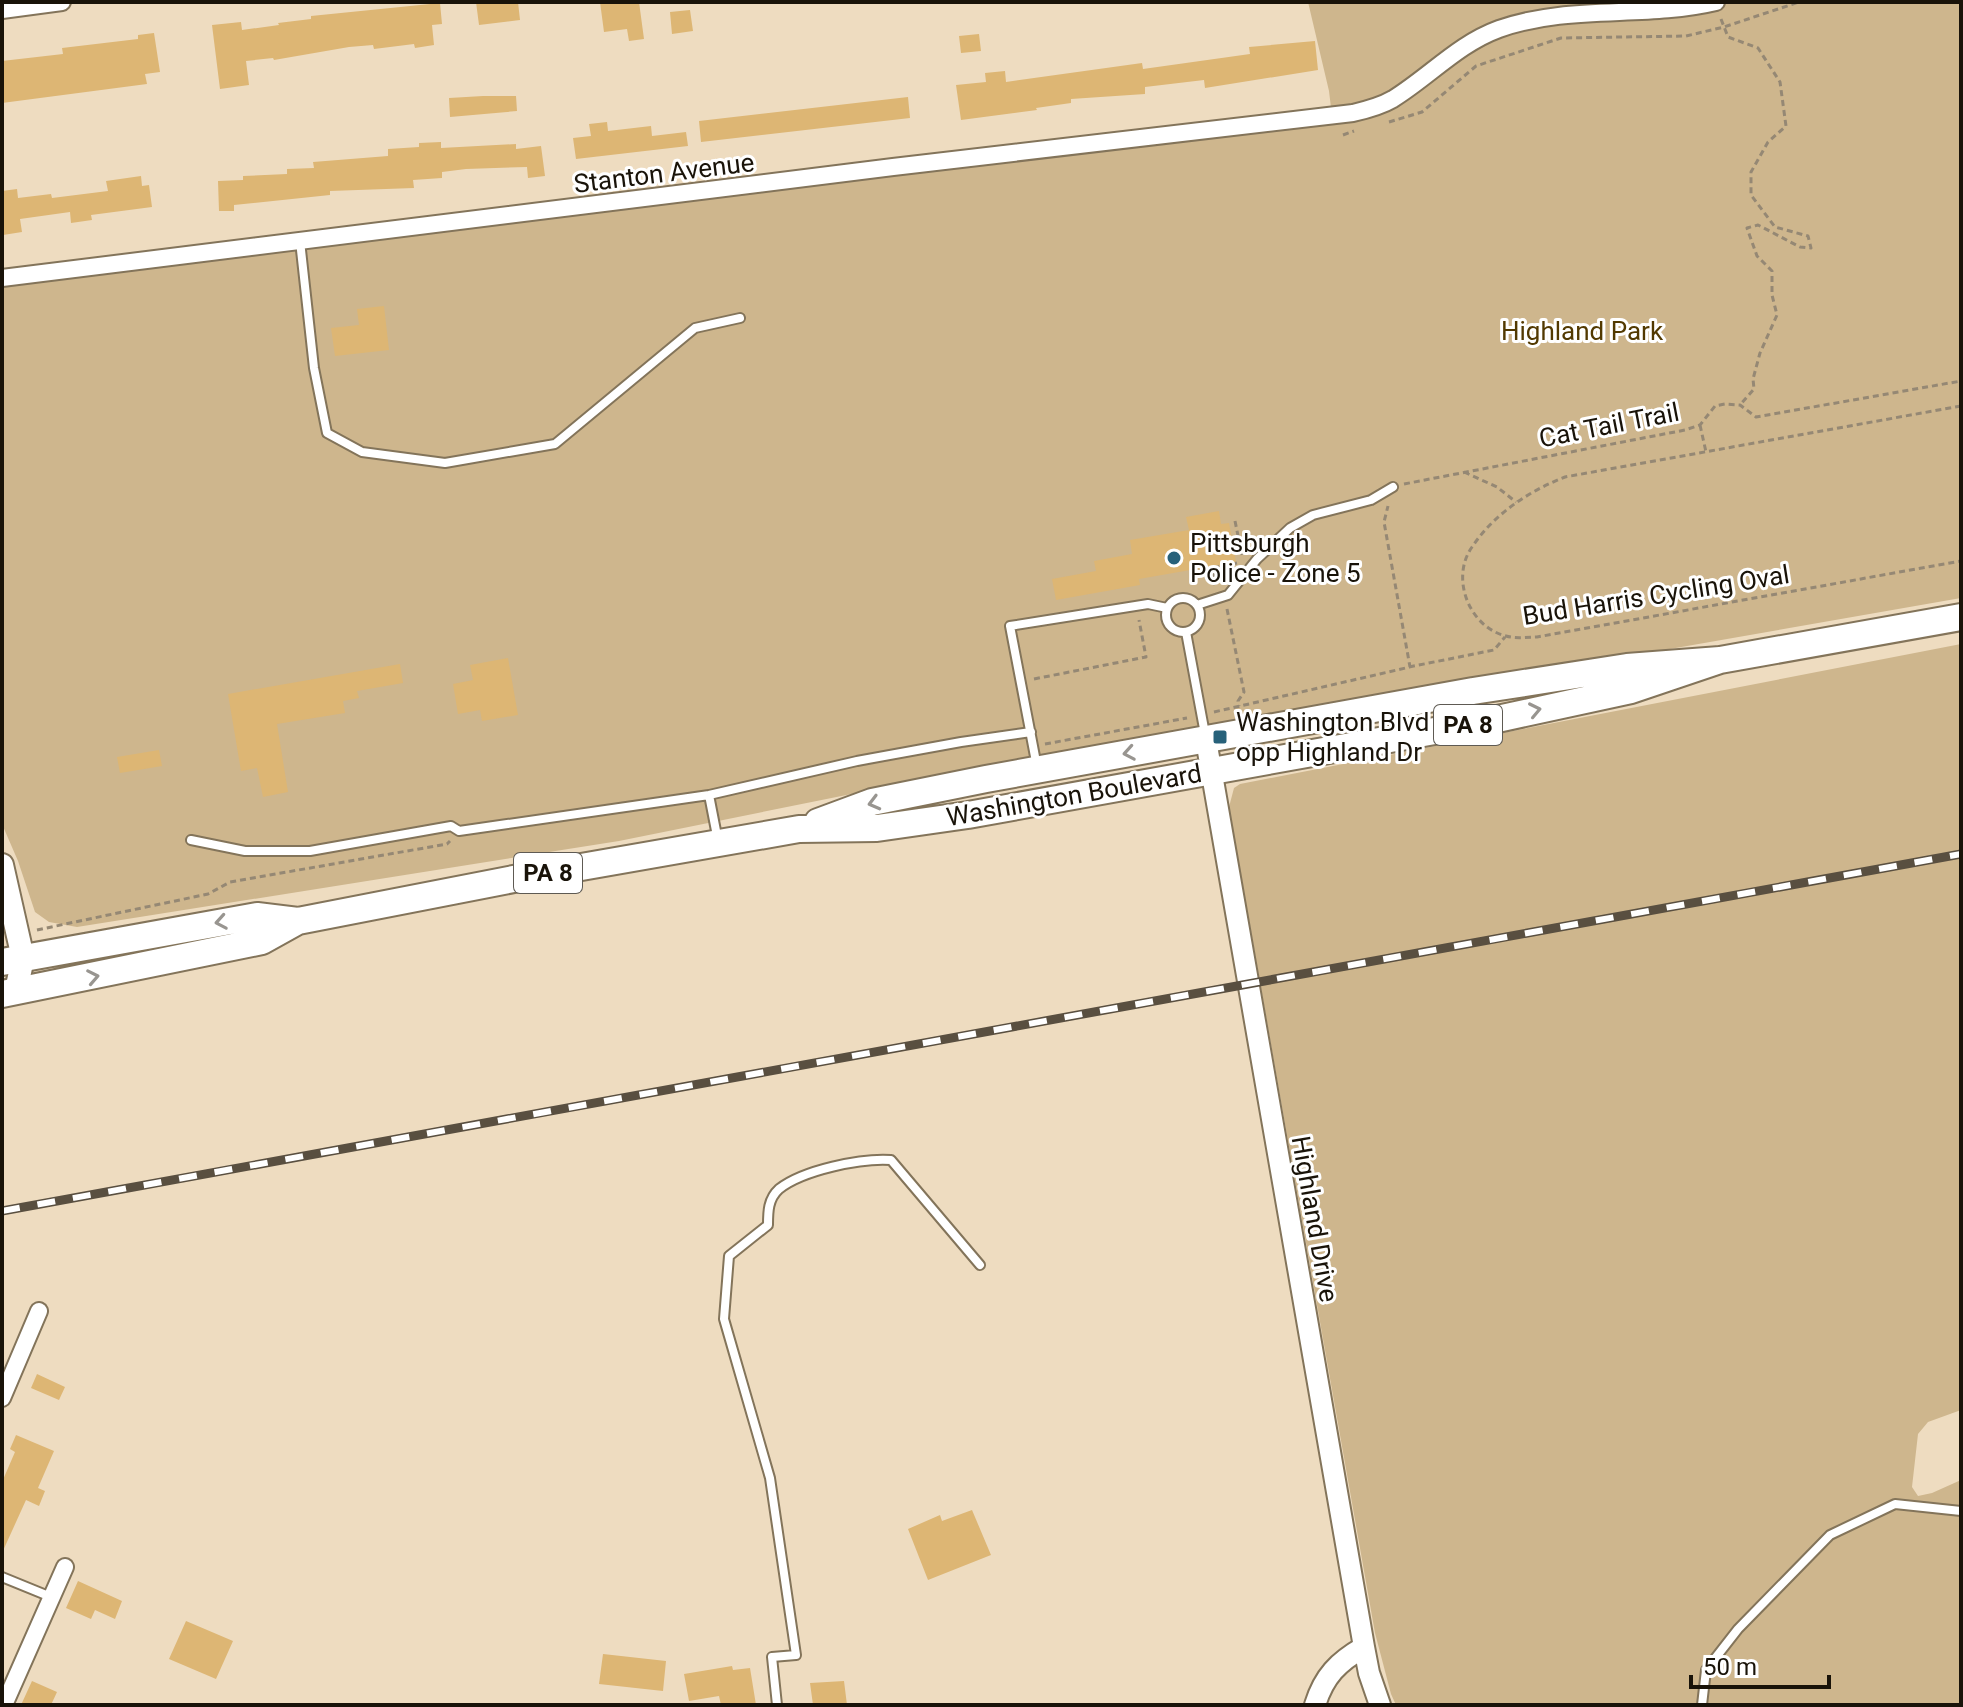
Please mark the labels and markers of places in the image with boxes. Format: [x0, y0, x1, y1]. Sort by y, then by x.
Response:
place label: Pittsburgh Police - Zone 5 [1190, 528, 1361, 588]
marker: Pittsburgh Police - Zone 5 [1165, 549, 1183, 567]
place label: Washington Blvd opp Highland Dr [1236, 707, 1429, 767]
marker: Washington Blvd opp Highland Dr [1211, 728, 1229, 746]

